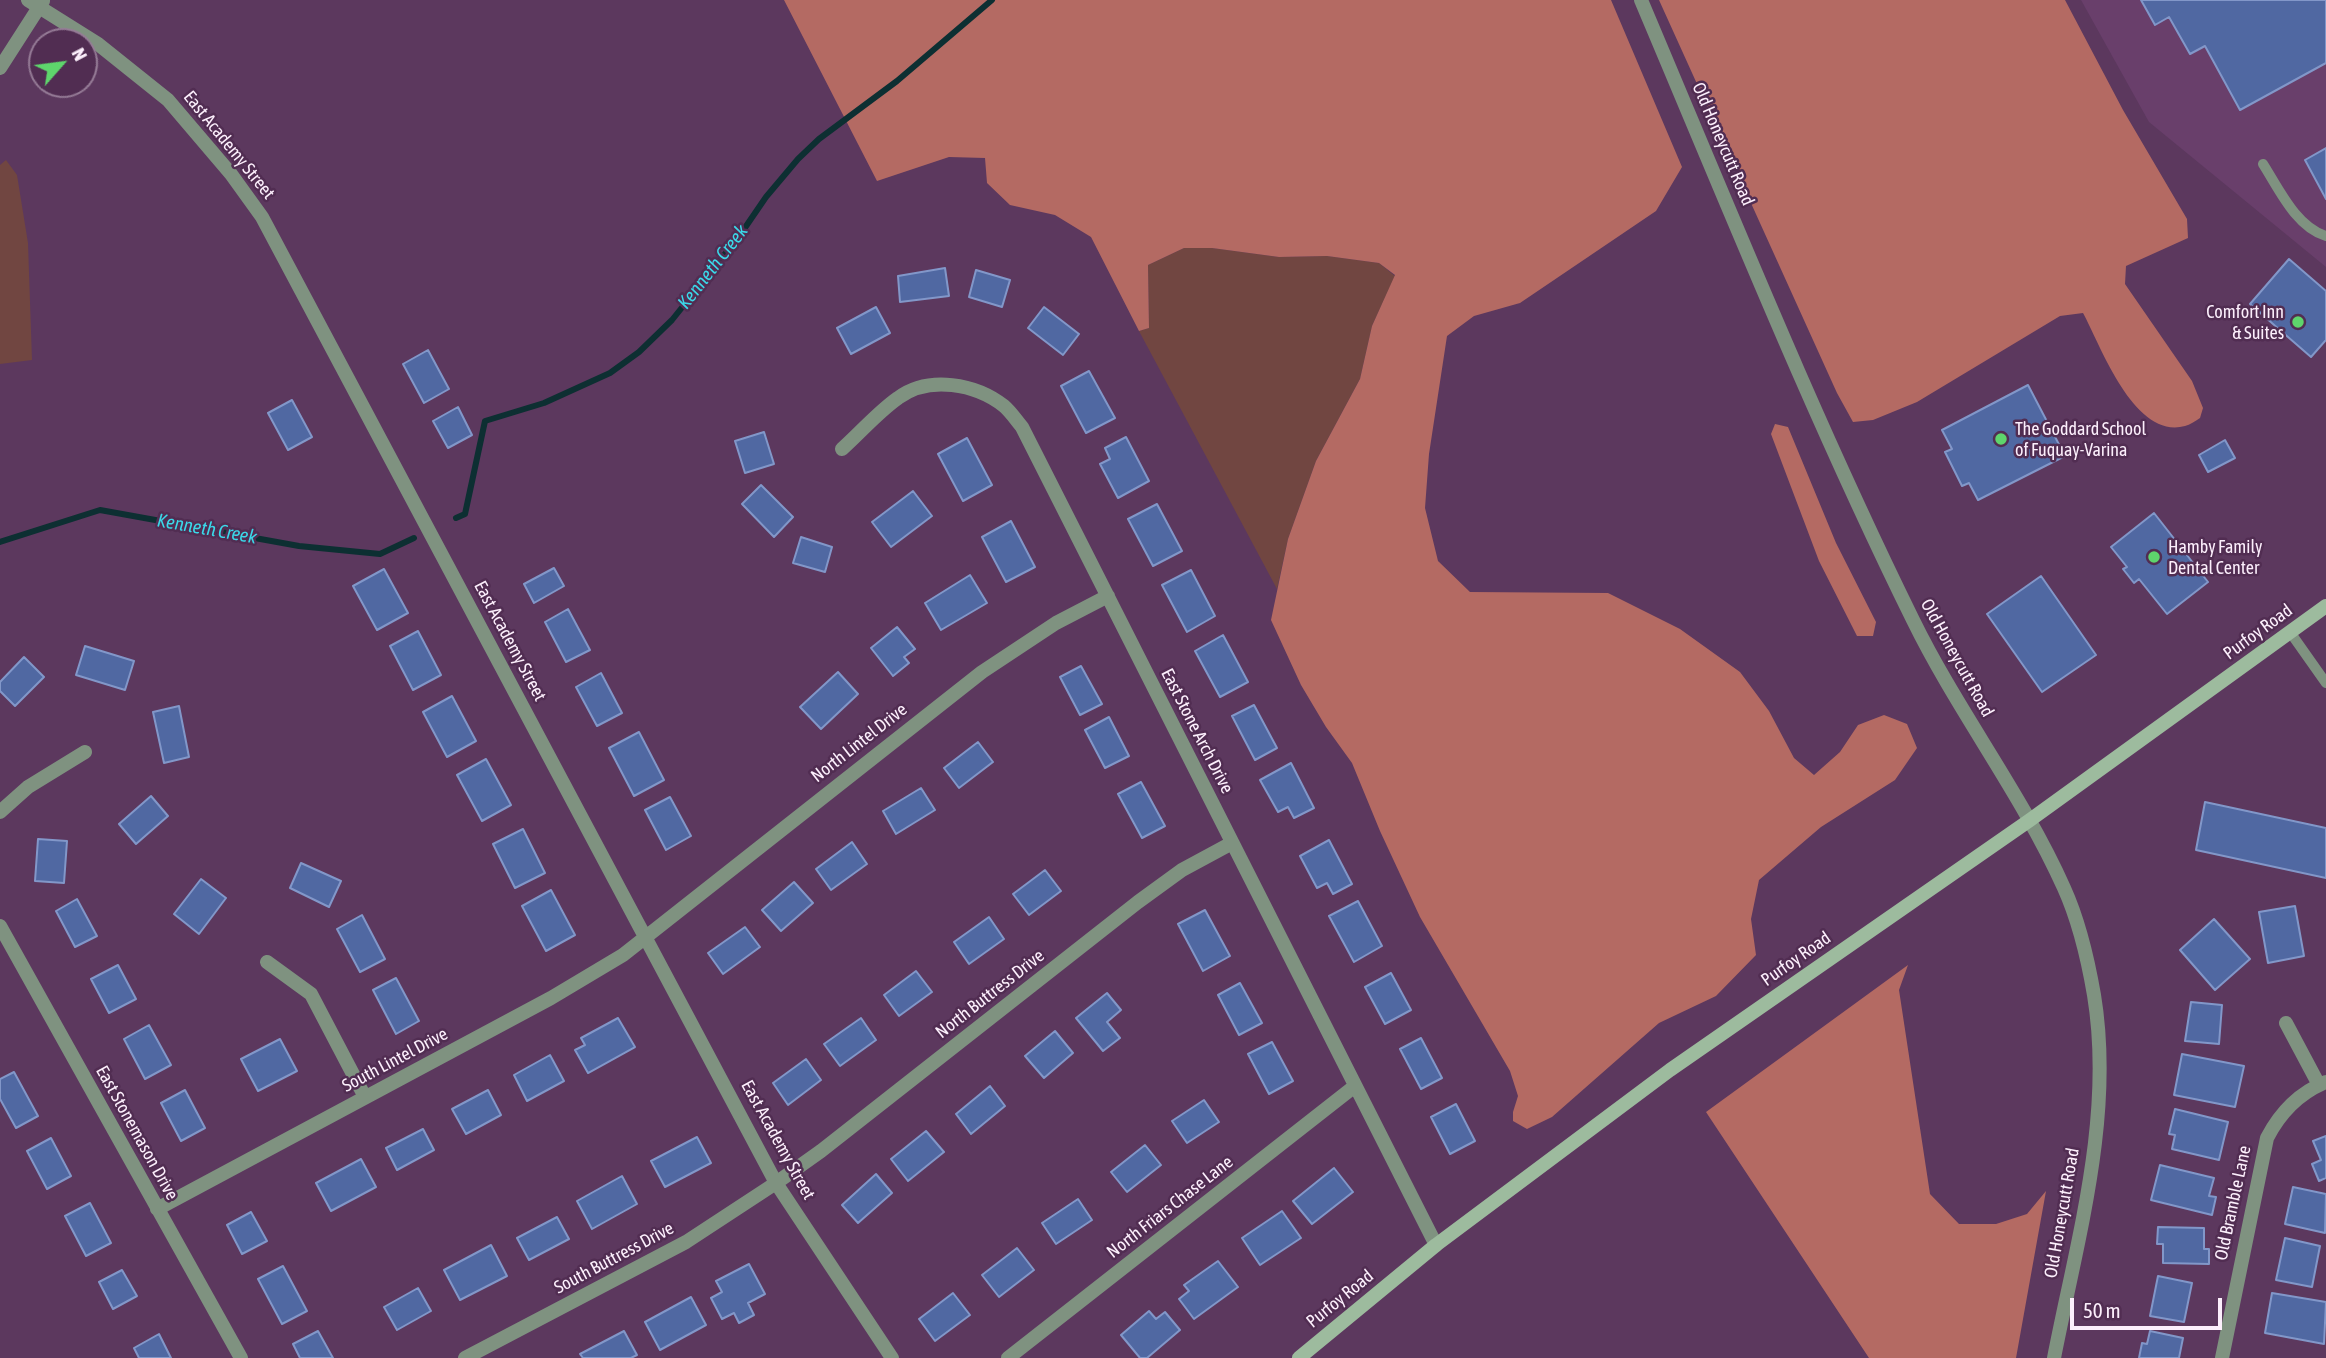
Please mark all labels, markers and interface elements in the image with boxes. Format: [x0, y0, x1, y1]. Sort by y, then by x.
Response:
north arrow [28, 28, 98, 98]
text: N [67, 44, 92, 64]
street label: Old Honeycutt Road [1687, 79, 1759, 209]
street label: East Academy Street [179, 87, 279, 203]
water label: Kenneth Creek [673, 220, 753, 314]
place label: Comfort Inn & Suites [2206, 301, 2284, 344]
marker: Comfort Inn & Suites [2290, 314, 2306, 330]
place label: The Goddard School of Fuquay-Varina [2015, 418, 2146, 460]
marker: The Goddard School of Fuquay-Varina [1993, 431, 2009, 447]
water label: Kenneth Creek [155, 509, 259, 549]
place label: Hamby Family Dental Center [2168, 536, 2262, 578]
marker: Hamby Family Dental Center [2146, 549, 2162, 565]
street label: East Academy Street [469, 577, 551, 705]
street label: Old Honeycutt Road [1916, 595, 1998, 721]
street label: Purfoy Road [2219, 600, 2297, 664]
street label: East Stone Arch Drive [1156, 665, 1238, 797]
street label: North Lintel Drive [807, 699, 911, 787]
street label: Purfoy Road [1757, 927, 1835, 991]
street label: North Buttress Drive [931, 945, 1049, 1043]
street label: South Lintel Drive [339, 1023, 451, 1097]
street label: East Stonemason Drive [91, 1062, 183, 1204]
street label: East Academy Street [736, 1077, 820, 1203]
street label: Old Bramble Lane [2210, 1144, 2256, 1262]
street label: Old Honeycutt Road [2040, 1146, 2084, 1280]
street label: North Friars Chase Lane [1103, 1151, 1237, 1263]
street label: South Buttress Drive [551, 1217, 677, 1299]
street label: Purfoy Road [1302, 1265, 1378, 1333]
scale bar [2074, 1284, 2226, 1328]
text: 50 m [2083, 1298, 2121, 1322]

